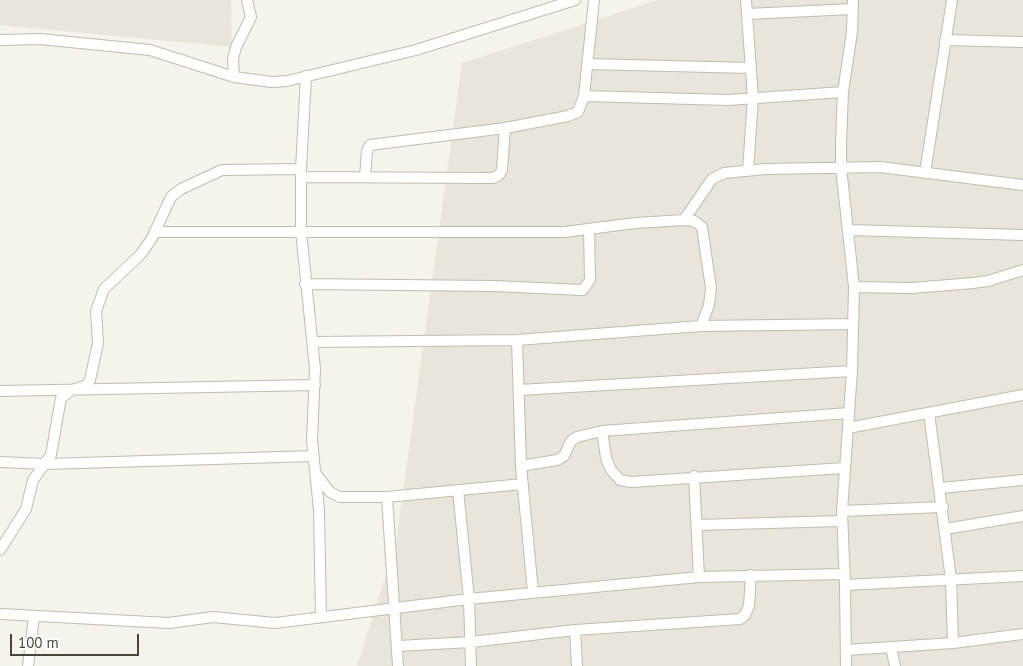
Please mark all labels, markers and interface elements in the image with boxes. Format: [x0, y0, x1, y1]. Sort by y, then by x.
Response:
scale bar [12, 624, 141, 656]
text: 100 m [18, 633, 59, 652]

